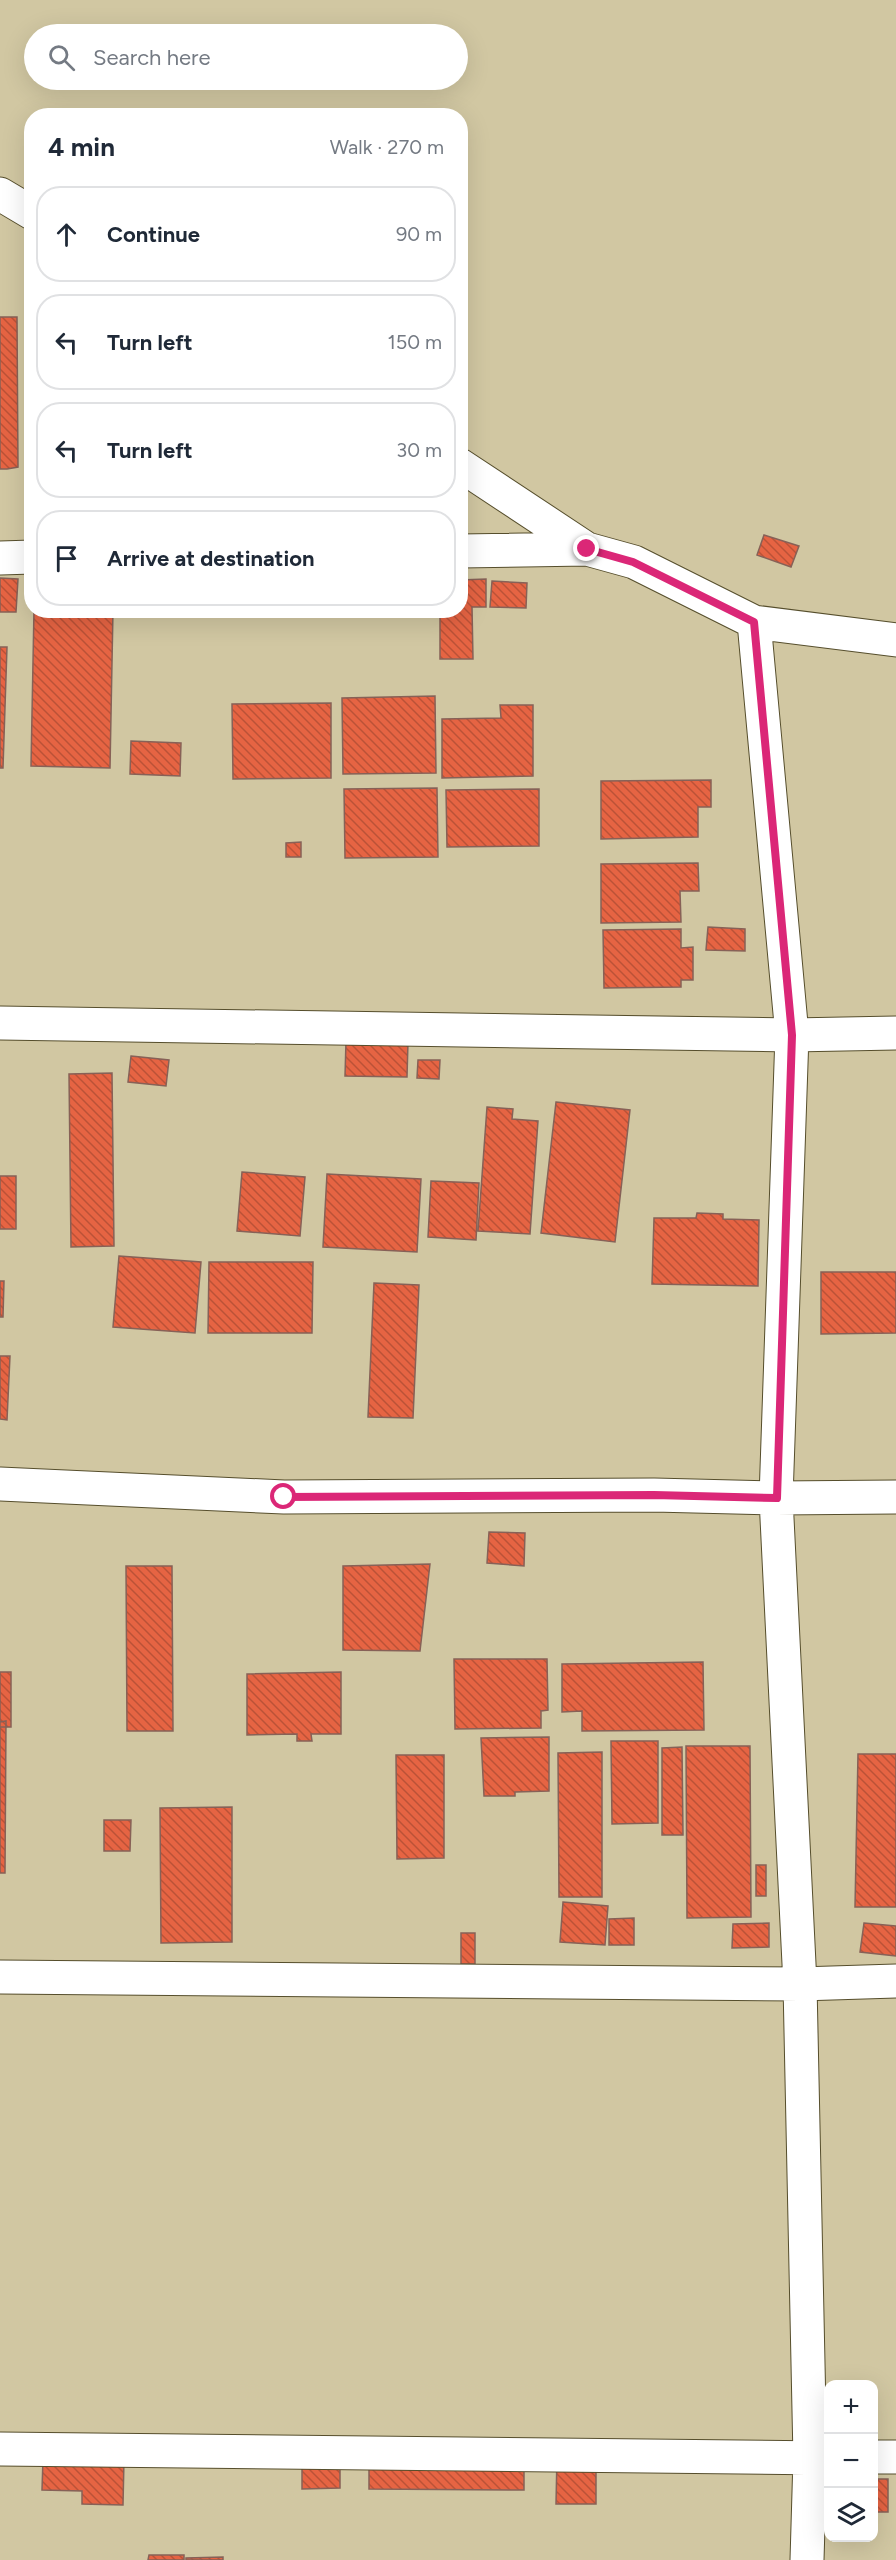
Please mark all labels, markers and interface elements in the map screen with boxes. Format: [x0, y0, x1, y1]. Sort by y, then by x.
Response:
search box [24, 24, 468, 90]
icon: search [45, 41, 78, 74]
text: Search here [93, 44, 211, 71]
text: 4 min [48, 131, 115, 163]
text: Walk · 270 m [330, 135, 444, 159]
icon: ahead [50, 218, 83, 251]
text: Continue [107, 221, 200, 248]
text: 90 m [396, 222, 442, 246]
icon: left [50, 326, 83, 359]
text: Turn left [107, 329, 193, 356]
text: 150 m [387, 330, 442, 354]
icon: left [50, 434, 83, 467]
text: Turn left [107, 437, 193, 464]
text: 30 m [396, 438, 442, 462]
route end [573, 535, 599, 561]
icon: arrive [50, 542, 83, 575]
text: Arrive at destination [107, 545, 315, 572]
route start [270, 1483, 296, 1509]
map controls [824, 2380, 878, 2542]
button: + [824, 2380, 878, 2434]
button: − [824, 2434, 878, 2488]
button: layers [824, 2488, 878, 2542]

